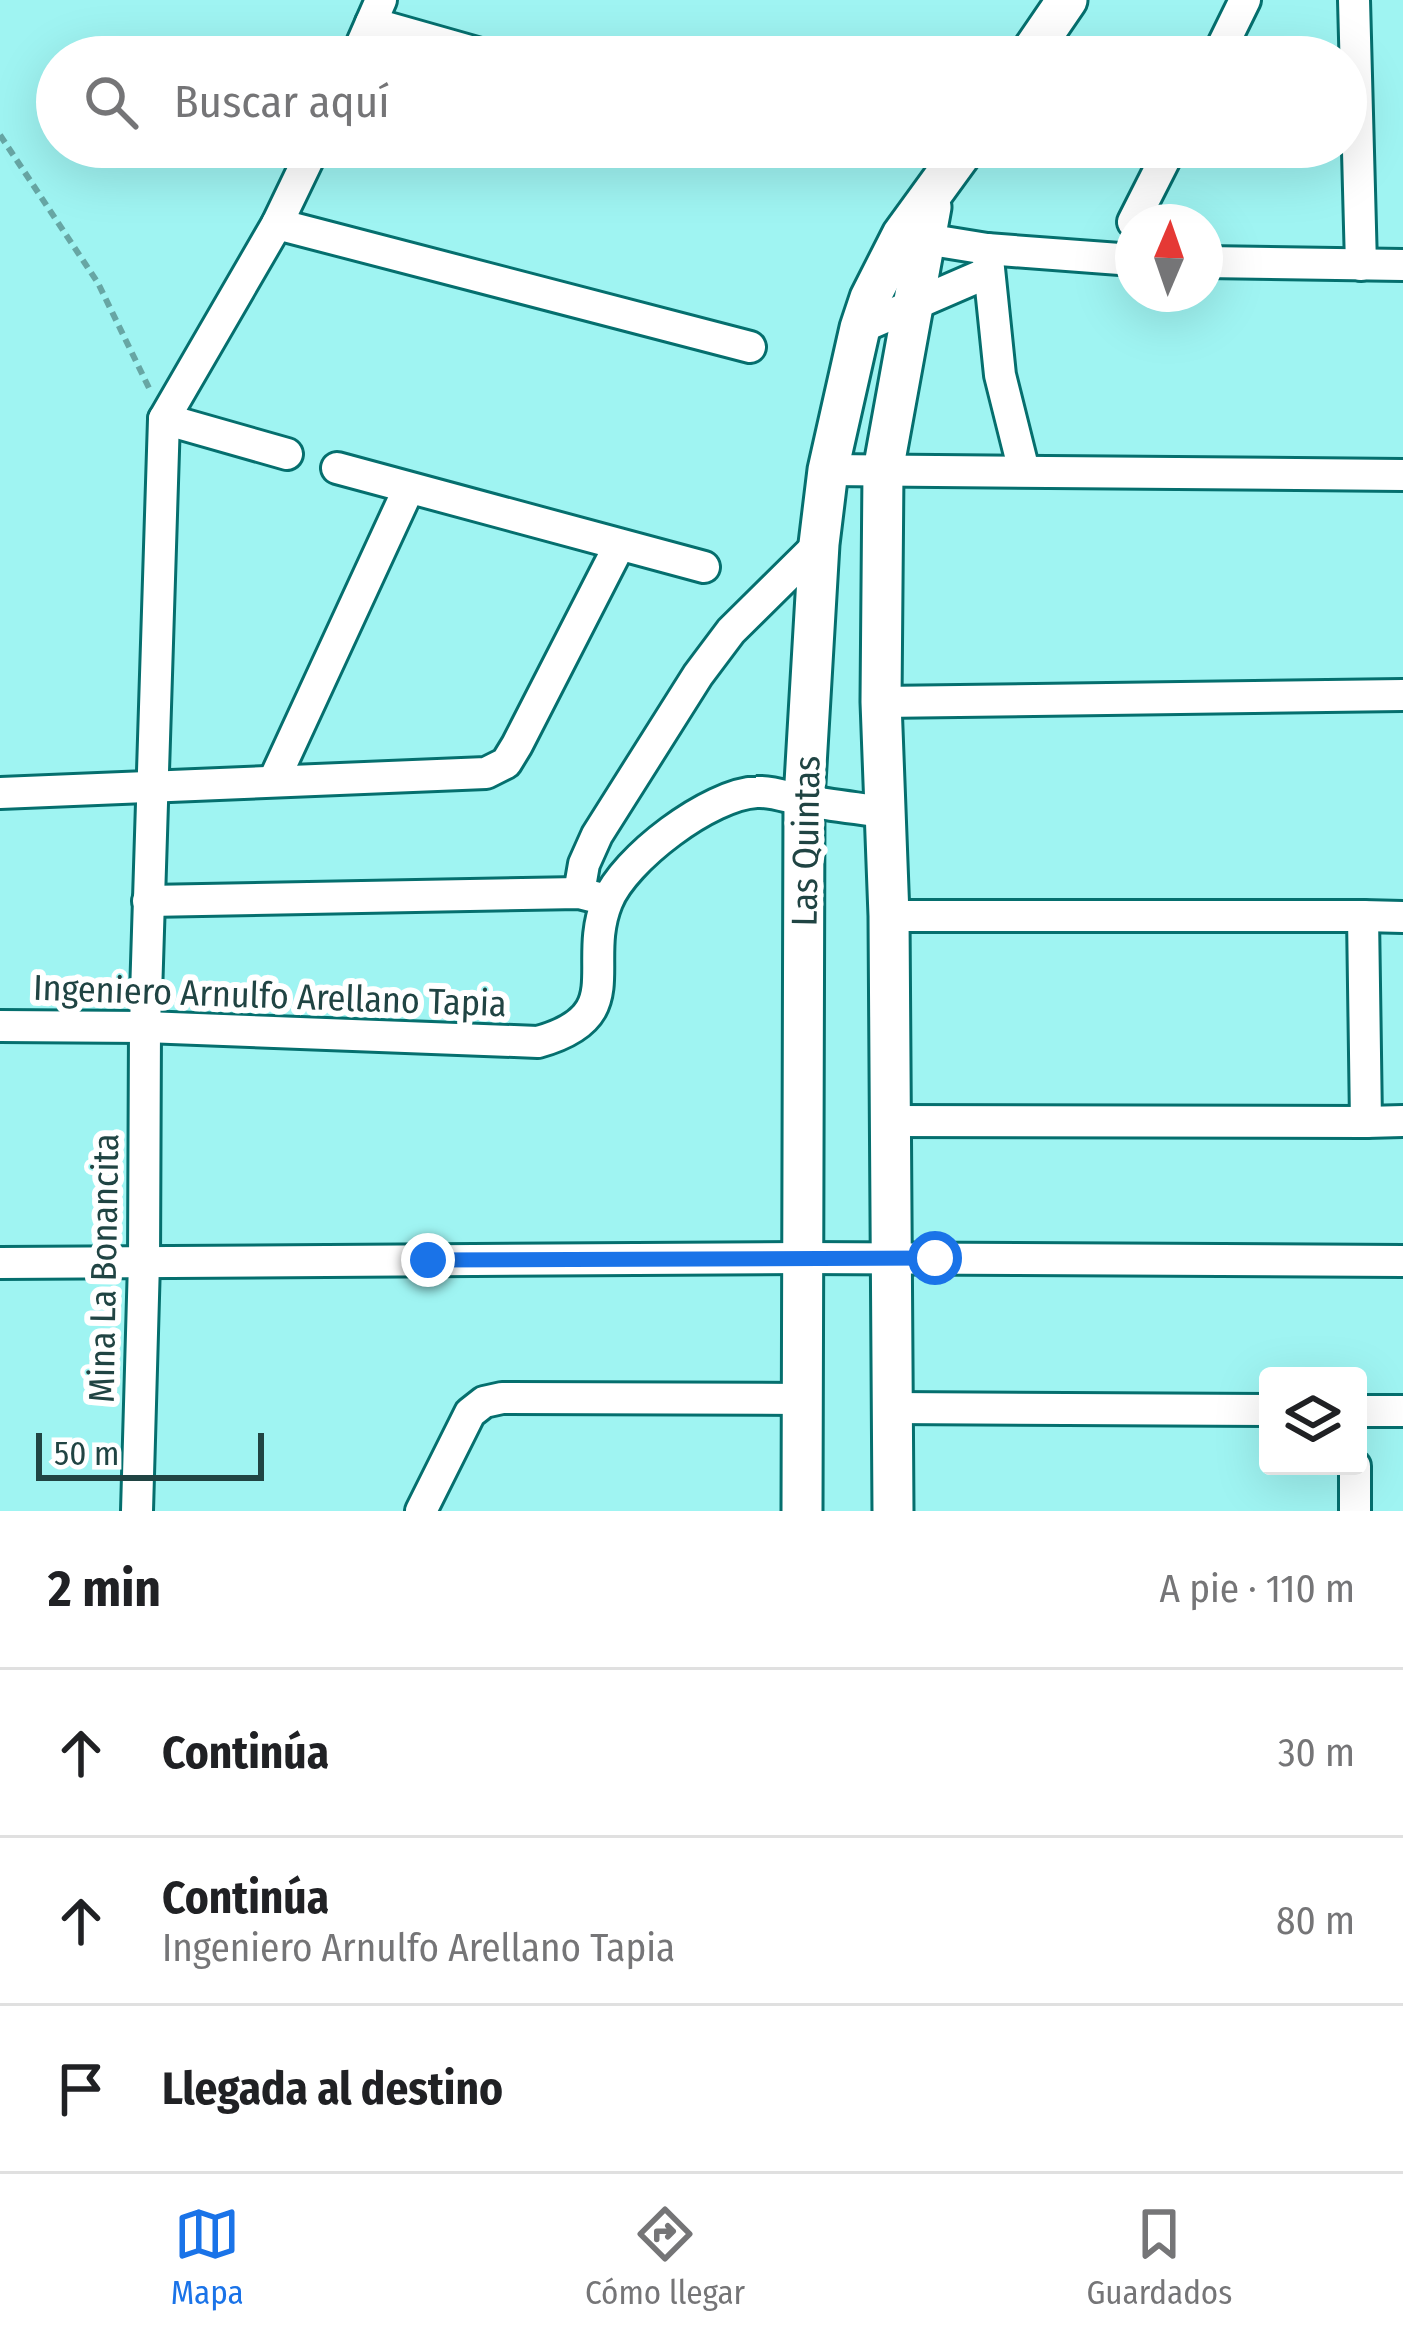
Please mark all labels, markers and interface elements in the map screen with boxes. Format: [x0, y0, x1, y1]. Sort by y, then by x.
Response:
search box [36, 36, 1367, 168]
icon: search [78, 69, 144, 135]
text: Buscar aquí [174, 75, 390, 129]
north arrow [1115, 204, 1223, 312]
street label: Las Quintas [783, 755, 829, 927]
street label: Ingeniero Arnulfo Arellano Tapia [33, 966, 507, 1026]
street label: Mina La Bonancita [80, 1133, 128, 1403]
route start [908, 1231, 962, 1285]
route end [401, 1233, 455, 1287]
map controls [1259, 1367, 1367, 1475]
button: layers [1259, 1367, 1367, 1475]
scale bar [36, 1427, 264, 1480]
text: 50 m [54, 1434, 119, 1474]
text: 2 min [48, 1558, 161, 1620]
text: A pie · 110 m [1160, 1566, 1355, 1612]
icon: ahead [48, 1720, 114, 1786]
text: Continúa [162, 1726, 329, 1780]
text: 30 m [1278, 1730, 1355, 1776]
text: Continúa [162, 1871, 329, 1925]
icon: ahead [48, 1888, 114, 1954]
text: 80 m [1276, 1898, 1355, 1944]
text: Ingeniero Arnulfo Arellano Tapia [162, 1925, 675, 1971]
icon: arrive [48, 2056, 114, 2122]
text: Llegada al destino [162, 2062, 503, 2116]
tab: Mapa [171, 2201, 244, 2313]
tab: Cómo llegar [585, 2201, 745, 2313]
tab: Guardados [1086, 2201, 1232, 2313]

